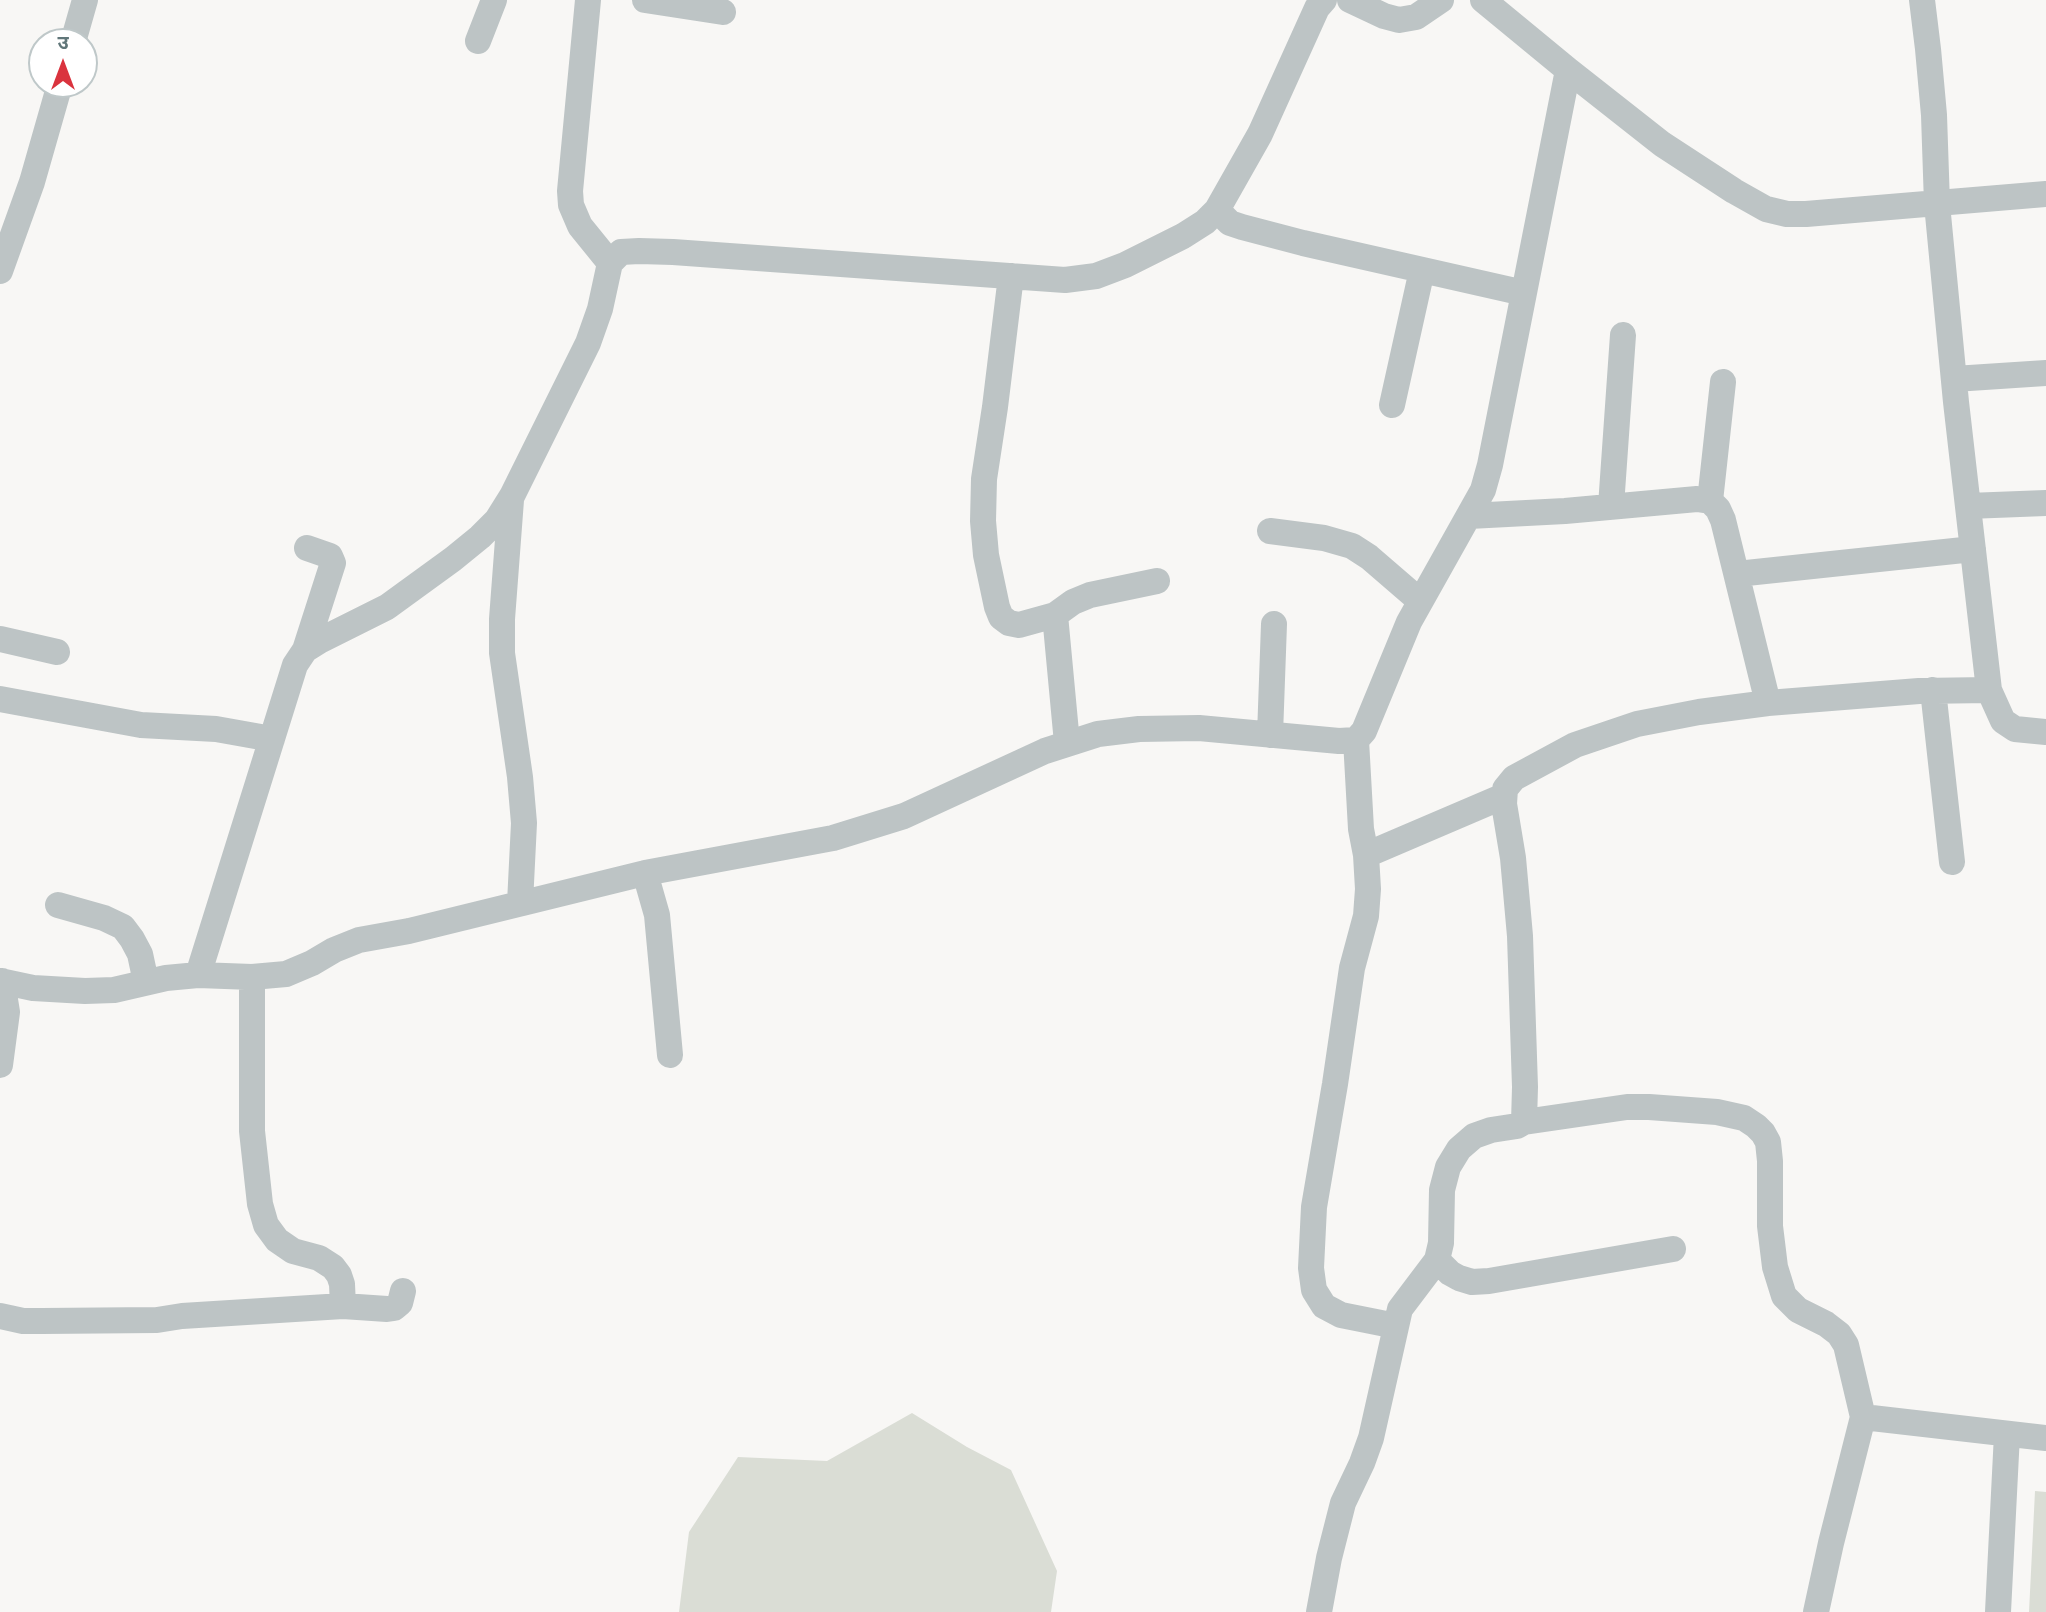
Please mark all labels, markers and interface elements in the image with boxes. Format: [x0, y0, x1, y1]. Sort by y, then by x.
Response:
north arrow [28, 28, 98, 98]
text: उ [57, 30, 69, 57]

